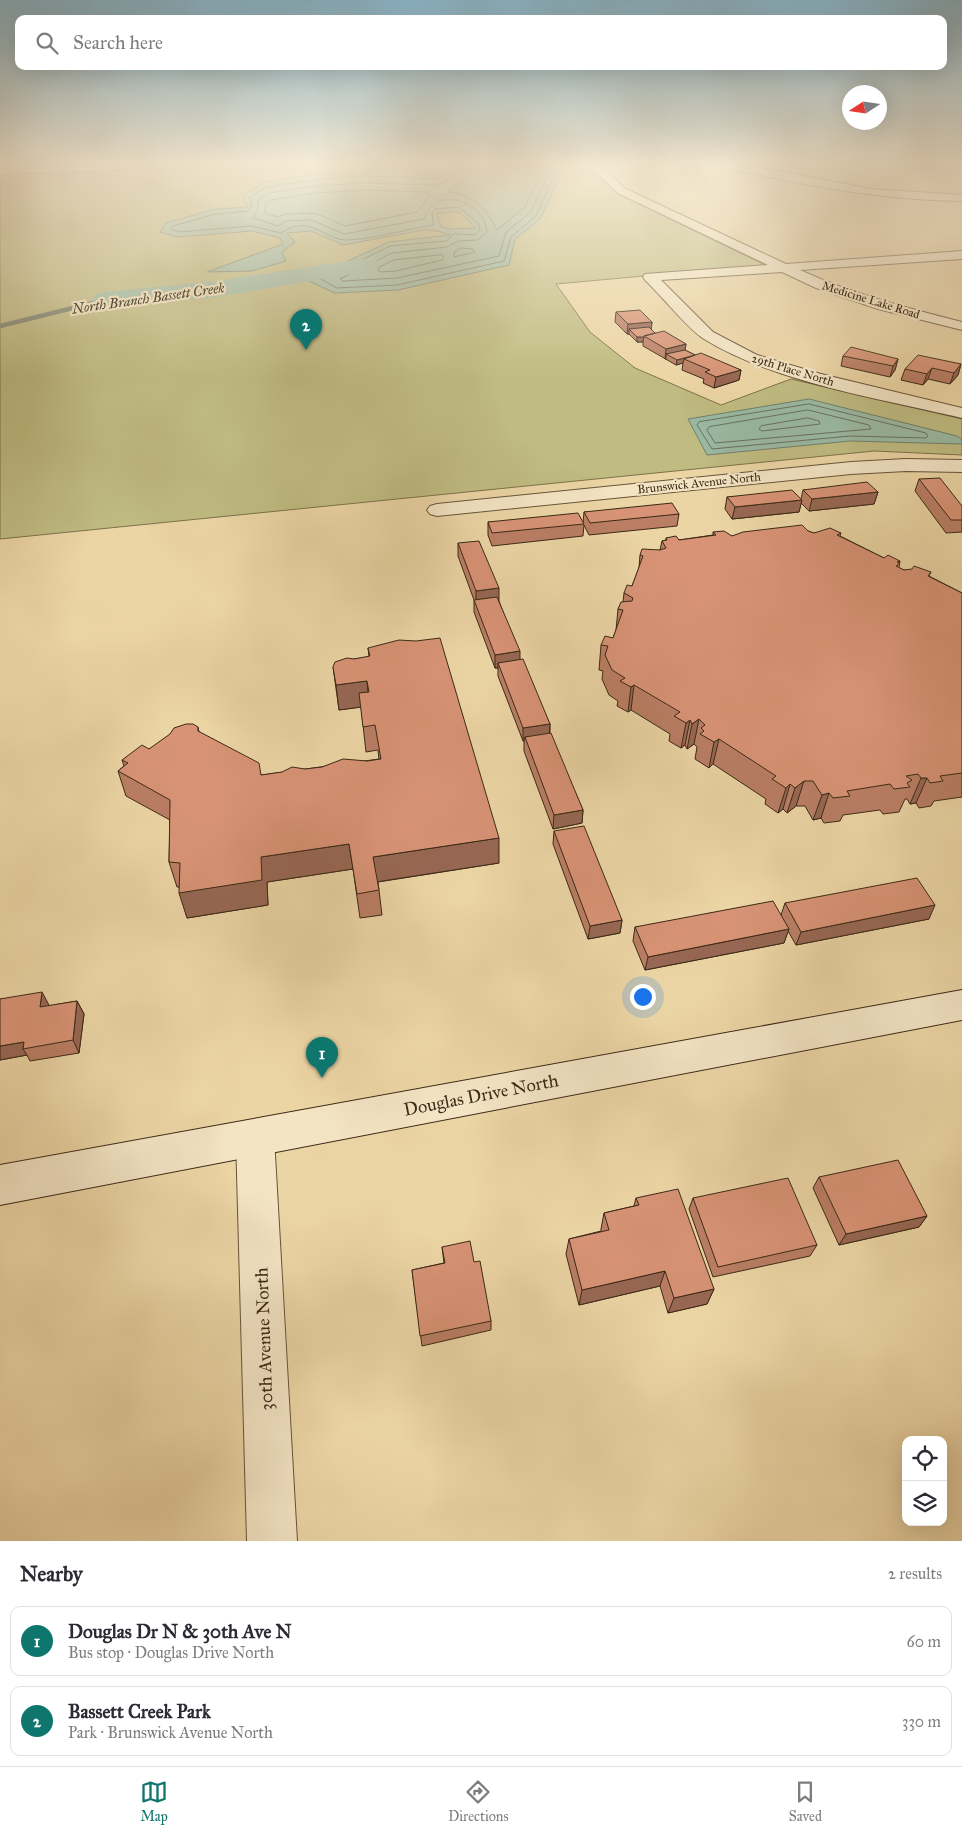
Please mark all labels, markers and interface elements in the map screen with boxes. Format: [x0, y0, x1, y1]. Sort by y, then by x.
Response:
search box [15, 15, 947, 70]
icon: search [33, 29, 61, 57]
text: Search here [73, 31, 163, 54]
north arrow [842, 85, 887, 130]
street label: Medicine Lake Road [820, 278, 922, 322]
water label: North Branch Bassett Creek [70, 279, 226, 318]
pin: 2 [290, 309, 322, 350]
street label: 29th Place North [750, 351, 836, 389]
street label: Brunswick Avenue North [637, 470, 762, 496]
your location [630, 984, 656, 1010]
pin: 1 [306, 1037, 338, 1078]
street label: Douglas Drive North [402, 1069, 560, 1122]
street label: 30th Avenue North [251, 1267, 277, 1411]
map controls [902, 1436, 947, 1526]
button: locate [902, 1436, 947, 1481]
button: layers [902, 1481, 947, 1526]
text: Nearby [20, 1561, 83, 1587]
text: 2 results [888, 1564, 942, 1583]
text: Douglas Dr N & 30th Ave N [68, 1620, 292, 1643]
text: 1 [34, 1632, 40, 1651]
text: 60 m [907, 1632, 941, 1651]
text: Bus stop · Douglas Drive North [68, 1643, 274, 1662]
text: Bassett Creek Park [68, 1700, 211, 1723]
text: 2 [33, 1712, 41, 1731]
text: 330 m [902, 1712, 941, 1731]
text: Park · Brunswick Avenue North [68, 1723, 273, 1742]
tab: Map [140, 1778, 168, 1825]
tab: Directions [448, 1778, 509, 1825]
tab: Saved [789, 1778, 822, 1825]

